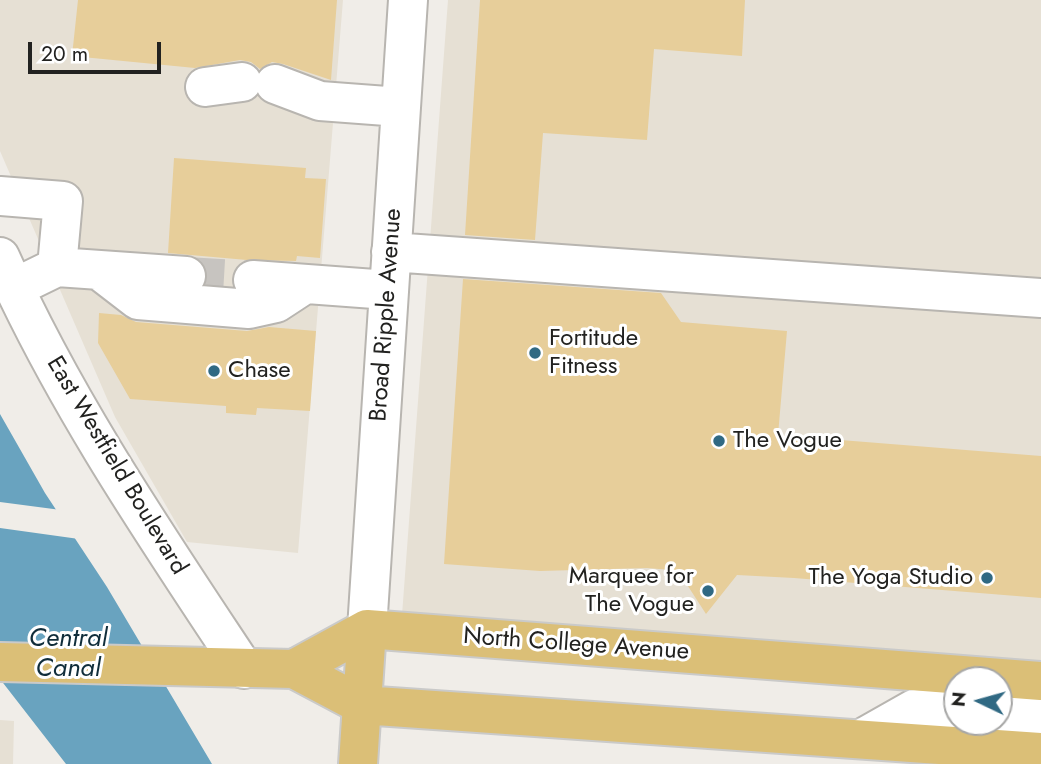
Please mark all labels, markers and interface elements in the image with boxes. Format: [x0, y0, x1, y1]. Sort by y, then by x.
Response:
scale bar [32, 28, 164, 72]
text: 20 m [41, 39, 88, 69]
street label: Broad Ripple Avenue [365, 207, 409, 423]
place label: Fortitude Fitness [549, 325, 638, 381]
marker: Fortitude Fitness [527, 345, 543, 361]
street label: East Westfield Boulevard [39, 352, 193, 580]
place label: Chase [228, 357, 291, 385]
marker: Chase [206, 363, 222, 379]
place label: The Vogue [733, 427, 842, 455]
marker: The Vogue [711, 433, 727, 449]
place label: Marquee for The Vogue [569, 563, 694, 619]
place label: The Yoga Studio [809, 564, 973, 592]
marker: The Yoga Studio [979, 570, 995, 586]
marker: Marquee for The Vogue [700, 583, 716, 599]
street label: North College Avenue [462, 623, 690, 667]
water label: Central Canal [29, 624, 107, 686]
north arrow [943, 666, 1013, 736]
text: N [944, 691, 973, 708]

